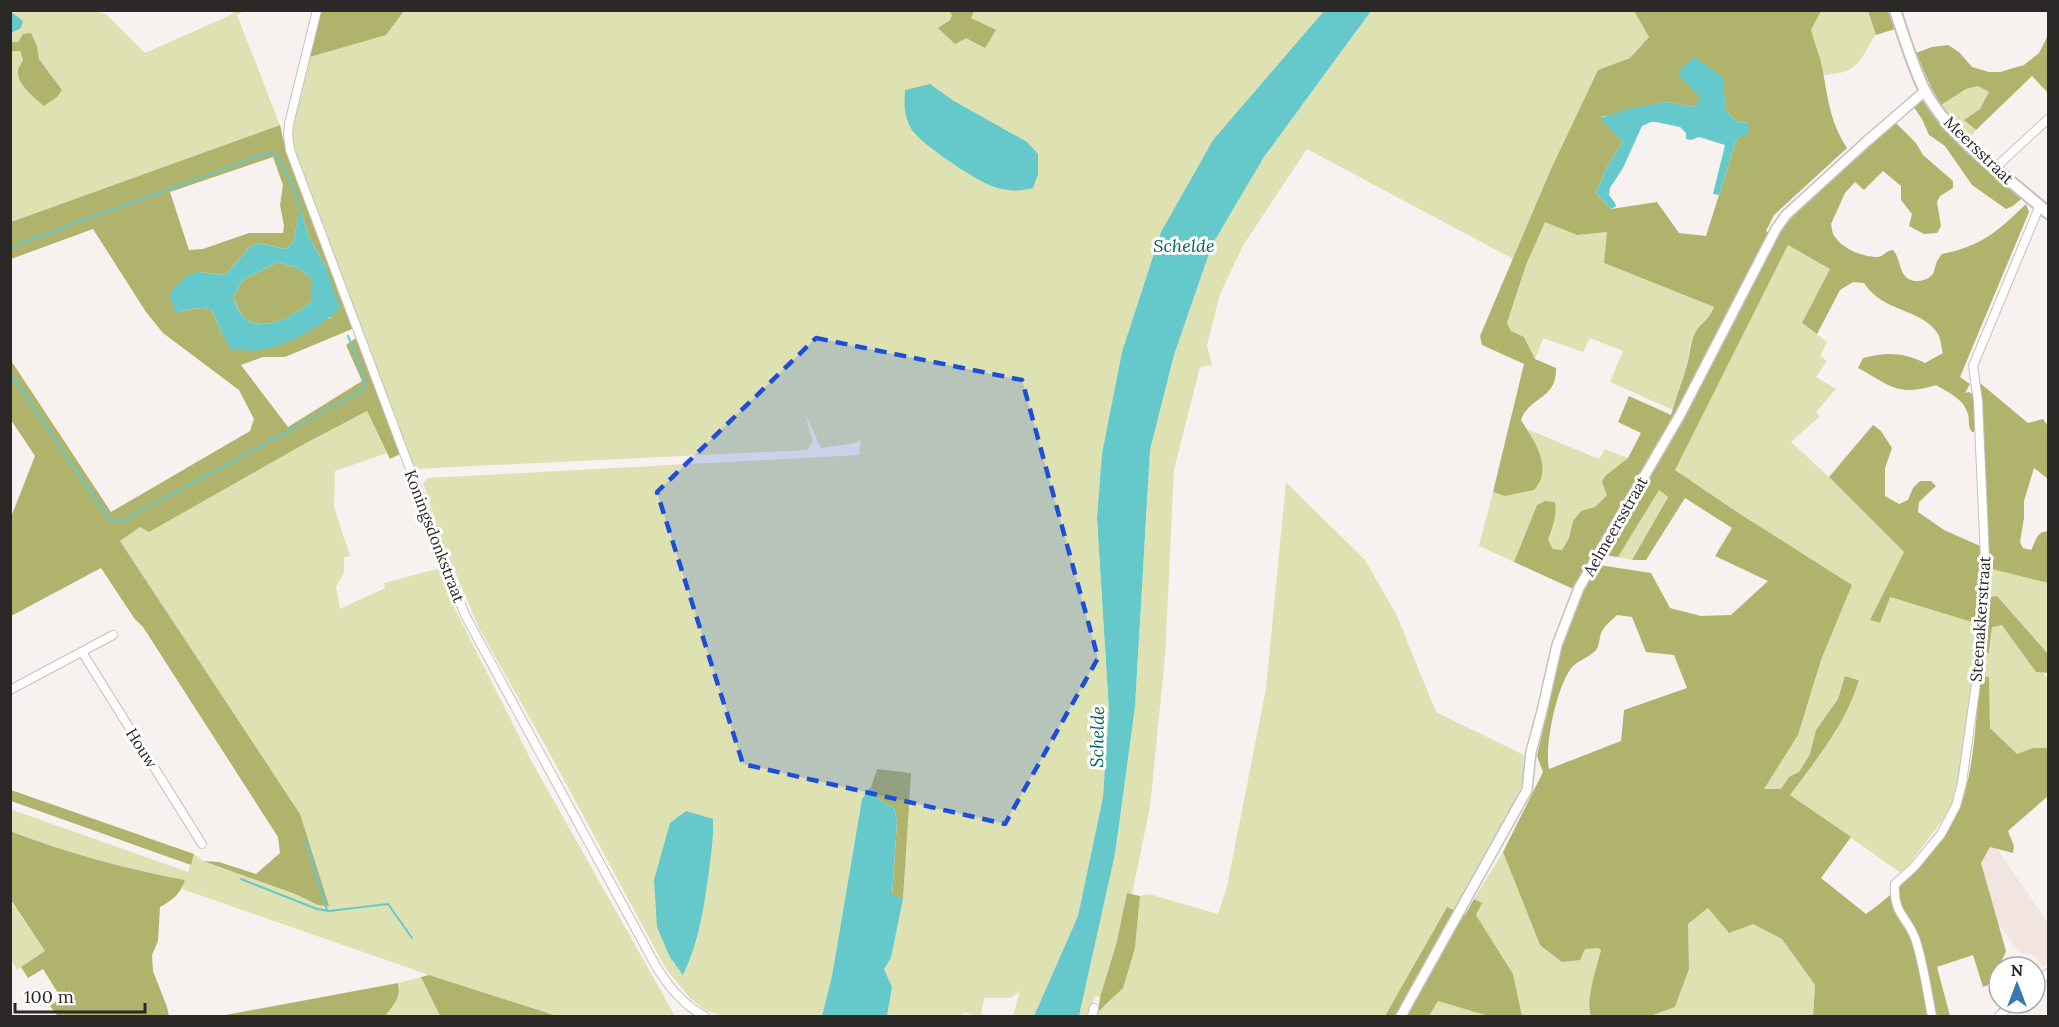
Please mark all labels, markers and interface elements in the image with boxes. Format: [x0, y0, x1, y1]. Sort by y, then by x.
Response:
street label: Meersstraat [1940, 112, 2019, 189]
water label: Schelde [1153, 234, 1215, 257]
street label: Koningsdonkstraat [400, 467, 470, 606]
street label: Aelmeersstraat [1578, 472, 1652, 580]
street label: Steenakkerstraat [1966, 555, 1994, 683]
water label: Schelde [1085, 706, 1109, 768]
street label: Houw [122, 724, 162, 772]
north arrow [1987, 955, 2047, 1015]
text: N [2011, 960, 2023, 980]
scale bar [15, 976, 146, 1014]
text: 100 m [24, 985, 74, 1008]

